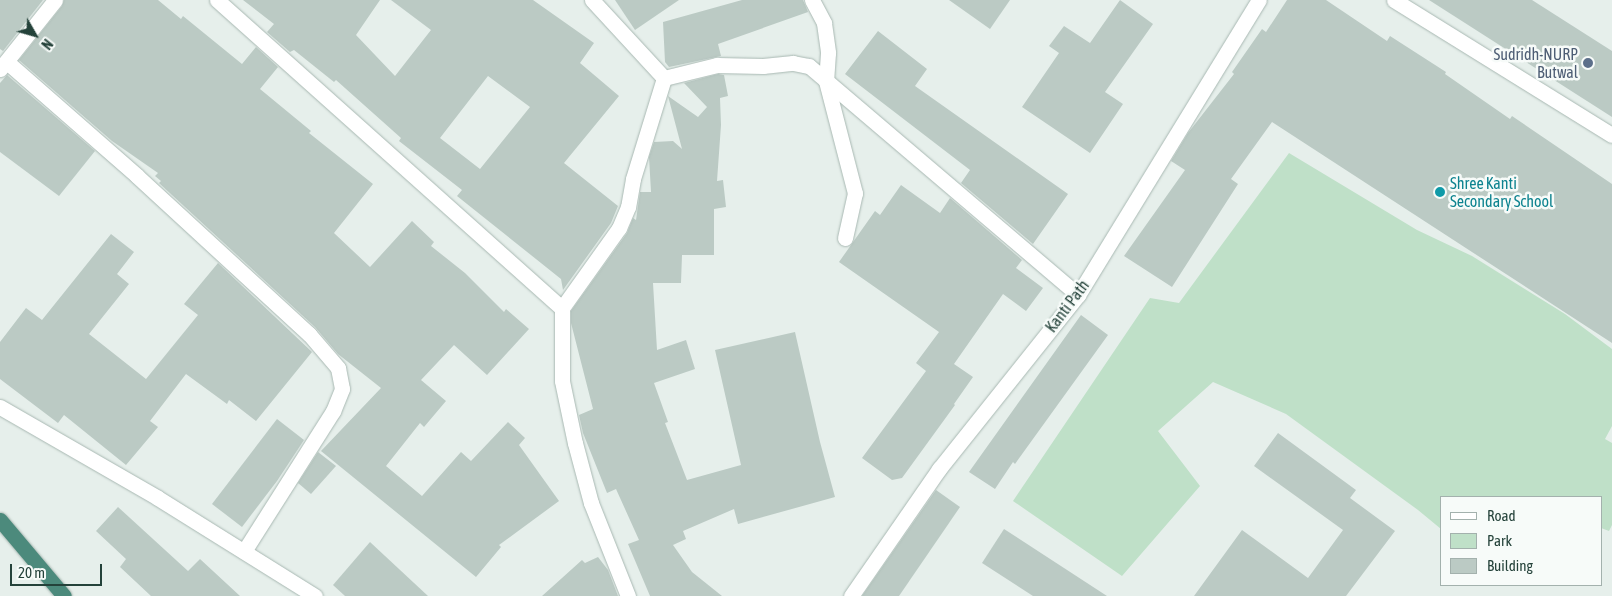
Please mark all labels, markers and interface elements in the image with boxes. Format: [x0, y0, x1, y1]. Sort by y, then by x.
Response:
north arrow [10, 10, 60, 60]
text: N [38, 36, 56, 52]
place label: Sudridh-NURP Butwal [1494, 44, 1578, 82]
marker: Sudridh-NURP Butwal [1582, 57, 1594, 69]
place label: Shree Kanti Secondary School [1450, 173, 1553, 211]
marker: Shree Kanti Secondary School [1434, 186, 1446, 198]
street label: Kanti Path [1041, 276, 1093, 336]
legend [1440, 496, 1602, 586]
text: Road [1487, 507, 1516, 524]
text: Park [1487, 532, 1512, 549]
scale bar [12, 554, 105, 586]
text: Building [1487, 557, 1533, 574]
text: 20 m [18, 564, 45, 581]

